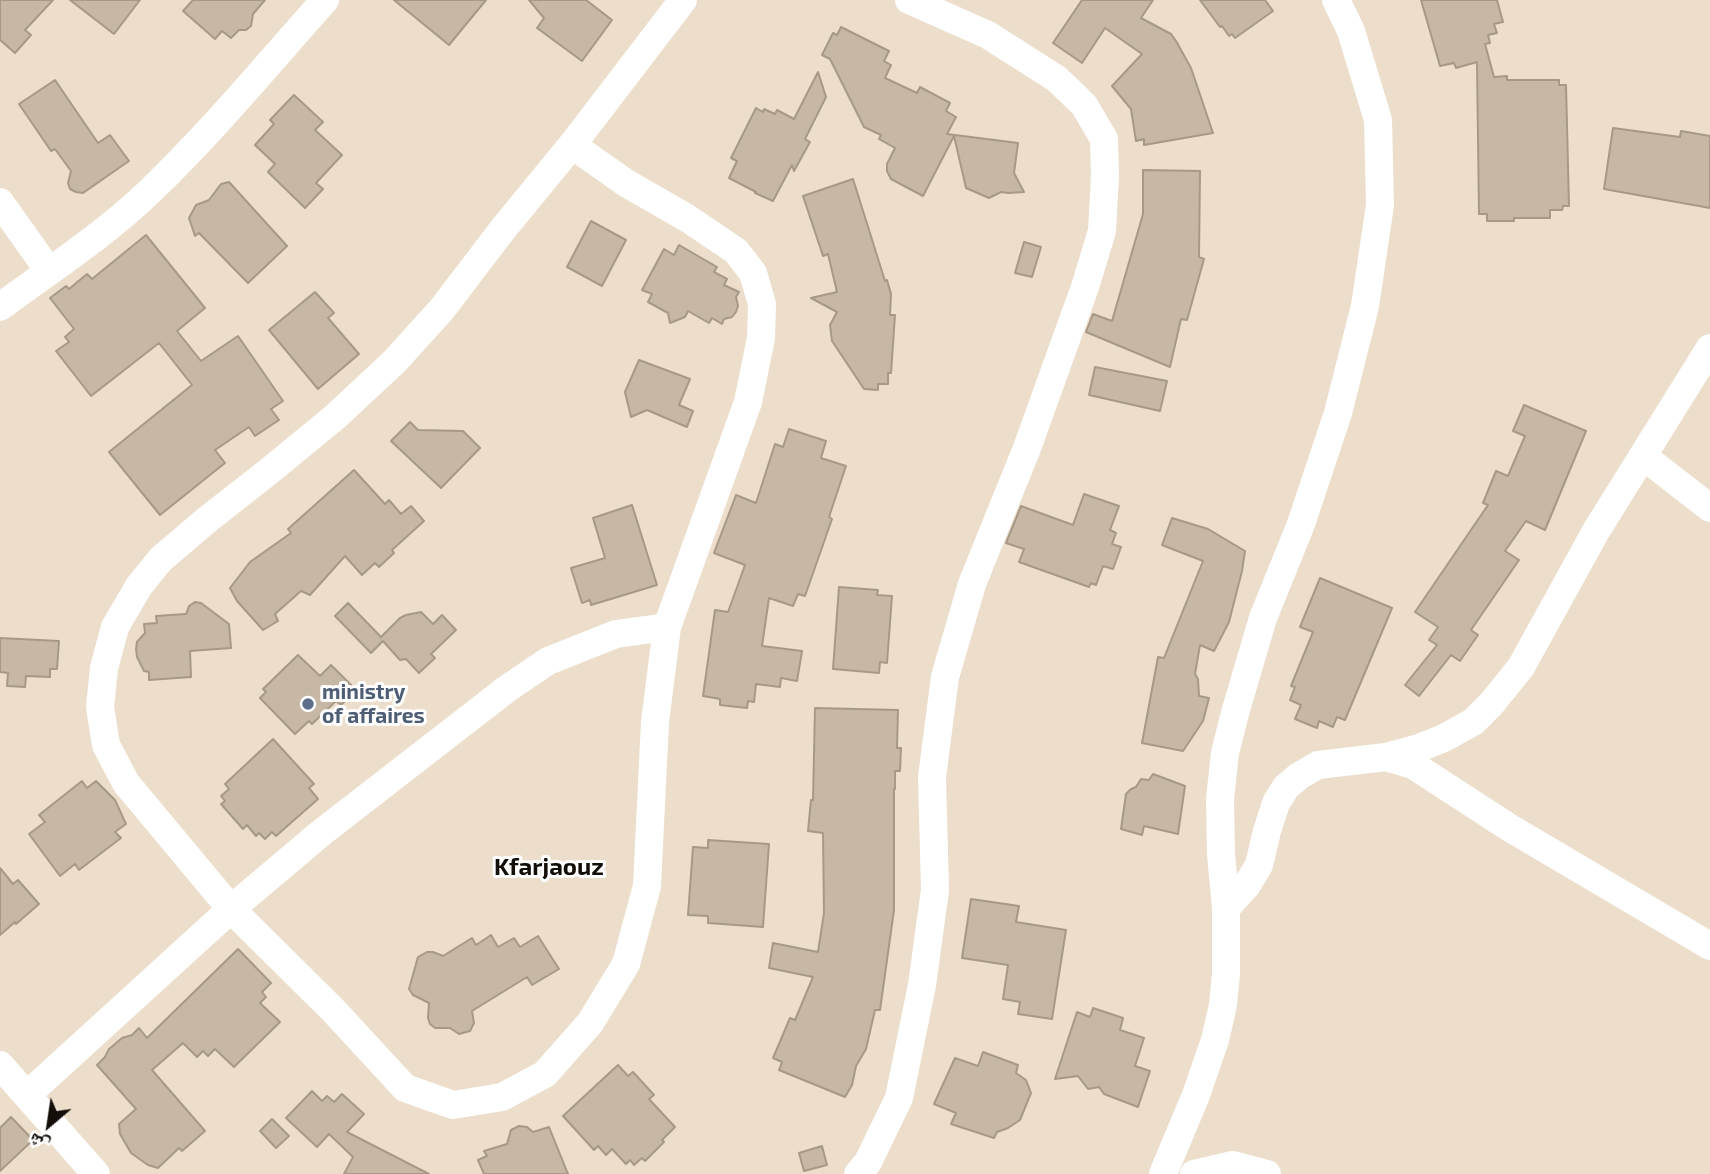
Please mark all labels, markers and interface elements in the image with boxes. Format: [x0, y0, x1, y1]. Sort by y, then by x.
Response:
place label: ministry of affaires [322, 679, 425, 729]
marker: ministry of affaires [300, 696, 316, 712]
district label: Kfarjaouz [494, 853, 604, 881]
north arrow [14, 1090, 84, 1160]
text: ش [24, 1129, 53, 1159]

